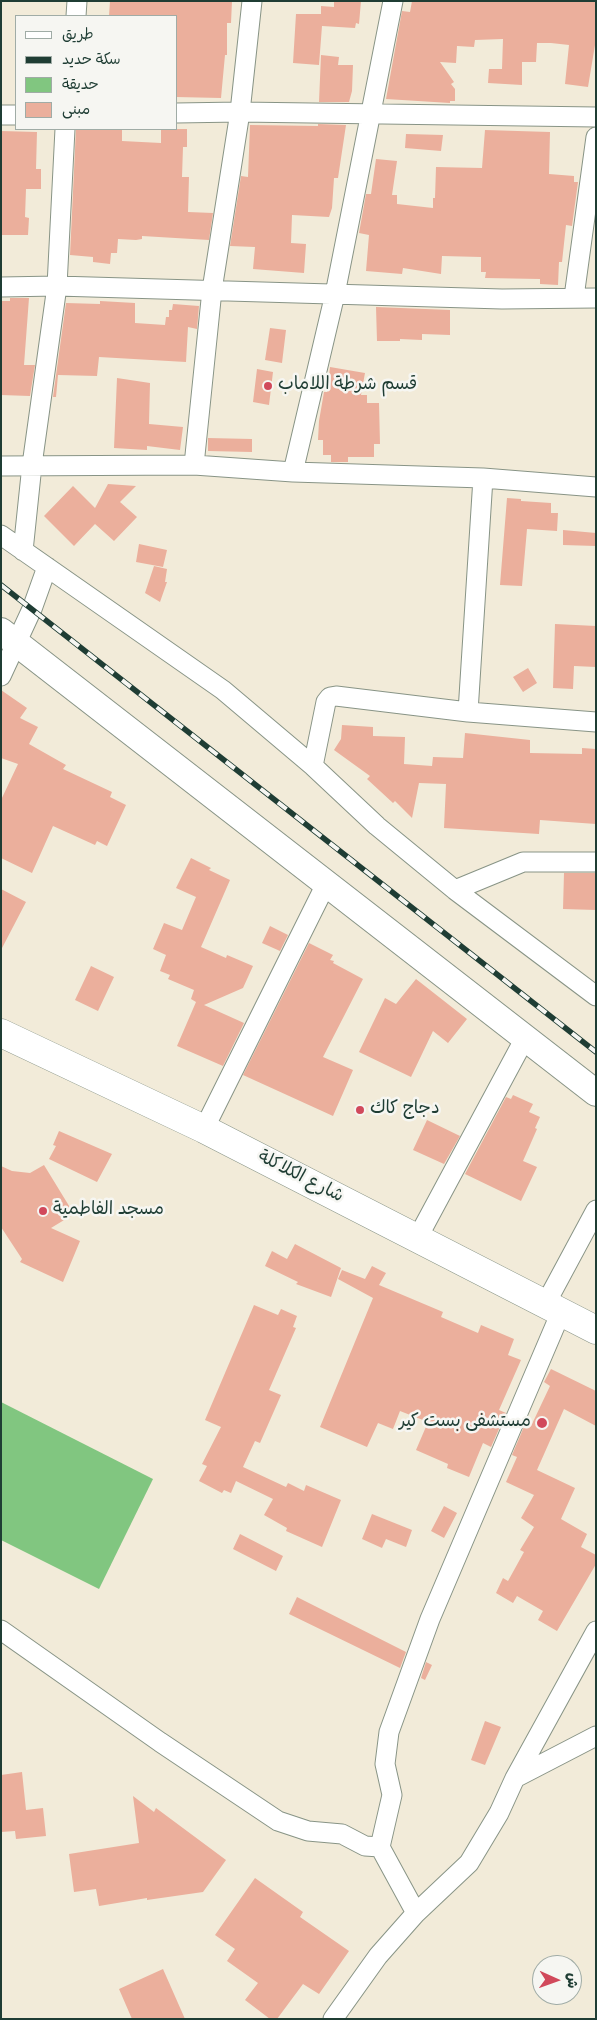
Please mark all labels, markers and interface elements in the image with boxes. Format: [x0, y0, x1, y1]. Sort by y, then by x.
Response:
legend [15, 15, 178, 130]
text: طريق [62, 24, 94, 46]
text: سكة حديد [62, 49, 121, 71]
text: حديقة [62, 74, 99, 96]
text: مبنى [62, 99, 90, 121]
place label: قسم شرطة اللاماب [278, 375, 417, 397]
marker: قسم شرطة اللاماب [262, 380, 274, 392]
place label: دجاج كاك [370, 1099, 440, 1121]
marker: دجاج كاك [354, 1104, 366, 1116]
street label: شارع الكلاكلة [254, 1147, 346, 1209]
place label: مسجد الفاطمية [53, 1200, 164, 1222]
marker: مسجد الفاطمية [37, 1205, 49, 1217]
place label: مستشفى بست كير [399, 1412, 531, 1434]
marker: مستشفى بست كير [535, 1416, 549, 1430]
north arrow [532, 1955, 582, 2005]
text: ش [561, 1972, 582, 1989]

